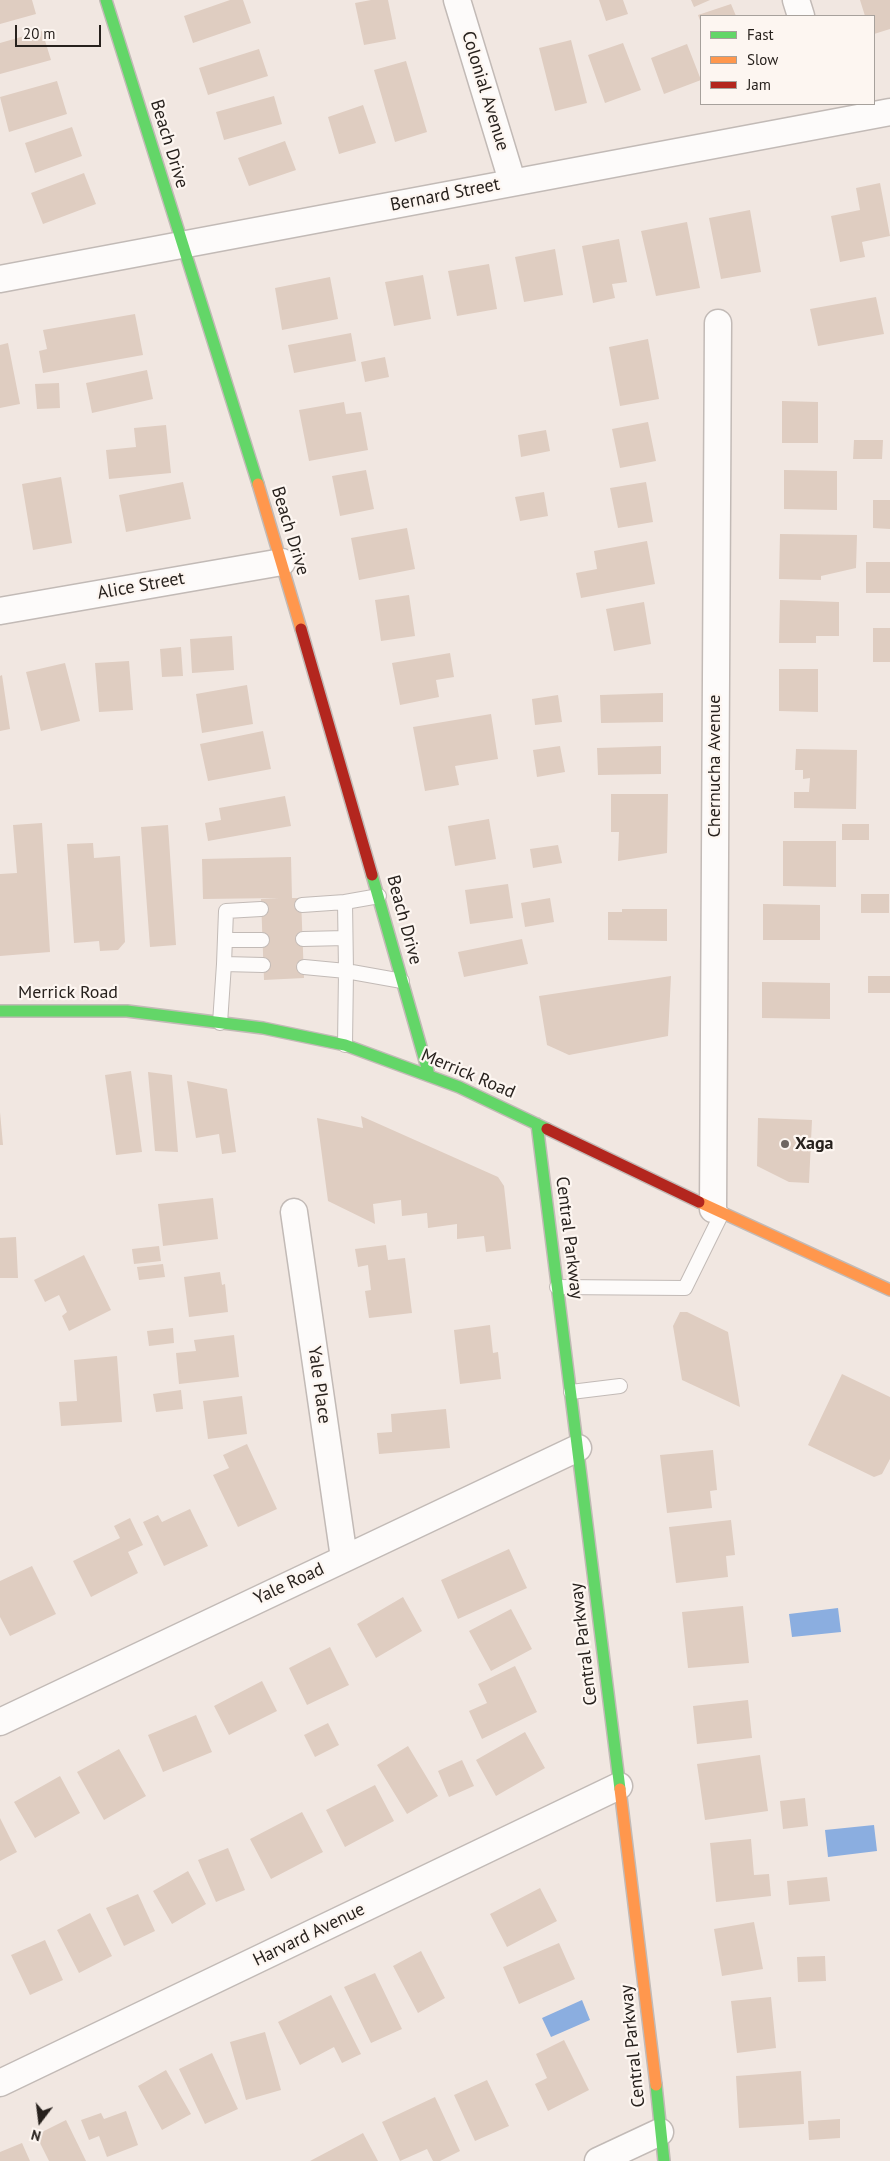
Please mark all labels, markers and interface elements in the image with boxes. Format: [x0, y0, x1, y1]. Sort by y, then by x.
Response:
scale bar [18, 15, 104, 47]
legend [700, 15, 875, 105]
text: 20 m [23, 24, 56, 43]
text: Fast [747, 25, 774, 44]
street label: Colonial Avenue [457, 29, 513, 153]
text: Slow [747, 50, 778, 69]
text: Jam [747, 75, 771, 94]
street label: Beach Drive [145, 97, 193, 191]
street label: Bernard Street [388, 174, 502, 216]
street label: Beach Drive [266, 484, 314, 578]
street label: Alice Street [96, 568, 186, 604]
street label: Chernucha Avenue [704, 695, 726, 837]
street label: Beach Drive [382, 873, 426, 967]
street label: Merrick Road [18, 982, 118, 1004]
street label: Merrick Road [418, 1045, 518, 1103]
place label: Xaga [795, 1133, 834, 1155]
marker: Xaga [779, 1138, 791, 1150]
street label: Central Parkway [551, 1175, 587, 1301]
street label: Yale Place [303, 1345, 335, 1425]
street label: Yale Road [250, 1558, 328, 1610]
street label: Central Parkway [566, 1581, 602, 1707]
street label: Harvard Avenue [250, 1899, 368, 1971]
street label: Central Parkway [616, 1983, 650, 2109]
north arrow [15, 2096, 65, 2146]
text: N [29, 2126, 43, 2145]

